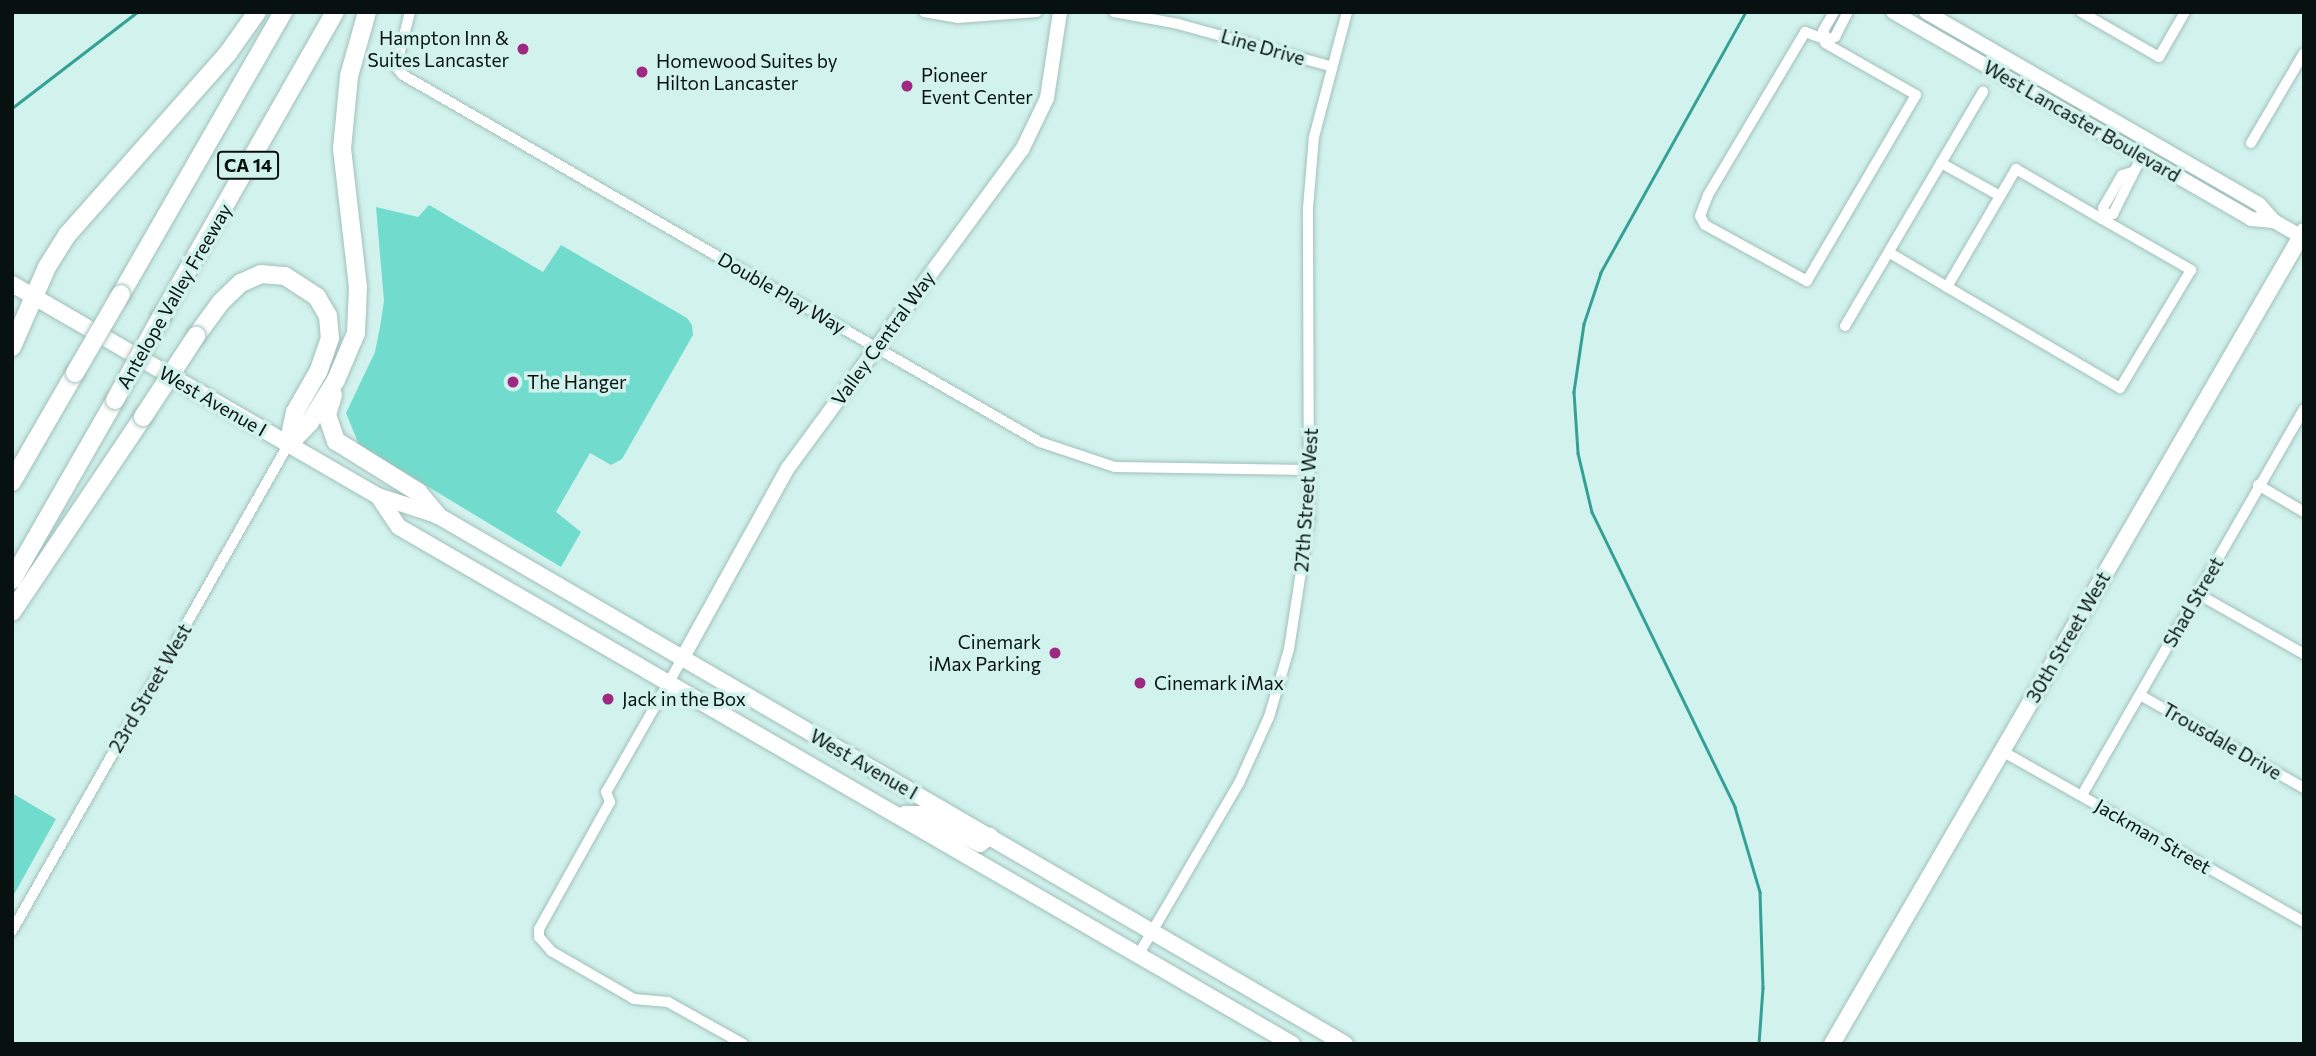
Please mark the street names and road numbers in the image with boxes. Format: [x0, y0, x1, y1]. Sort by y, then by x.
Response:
street label: Line Drive [1218, 24, 1308, 70]
street label: West Lancaster Boulevard [1980, 55, 2184, 187]
road number: CA 14 [216, 150, 280, 180]
street label: Antelope Valley Freeway [112, 199, 236, 393]
street label: Double Play Way [714, 247, 850, 339]
street label: Valley Central Way [827, 266, 939, 410]
street label: West Avenue I [155, 361, 271, 441]
street label: 27th Street West [1290, 427, 1322, 573]
street label: Shad Street [2158, 553, 2228, 651]
street label: 30th Street West [2021, 567, 2115, 707]
street label: 23rd Street West [104, 619, 196, 757]
street label: Trousdale Drive [2158, 698, 2286, 784]
street label: West Avenue I [806, 724, 922, 804]
street label: Jackman Street [2091, 794, 2215, 878]

